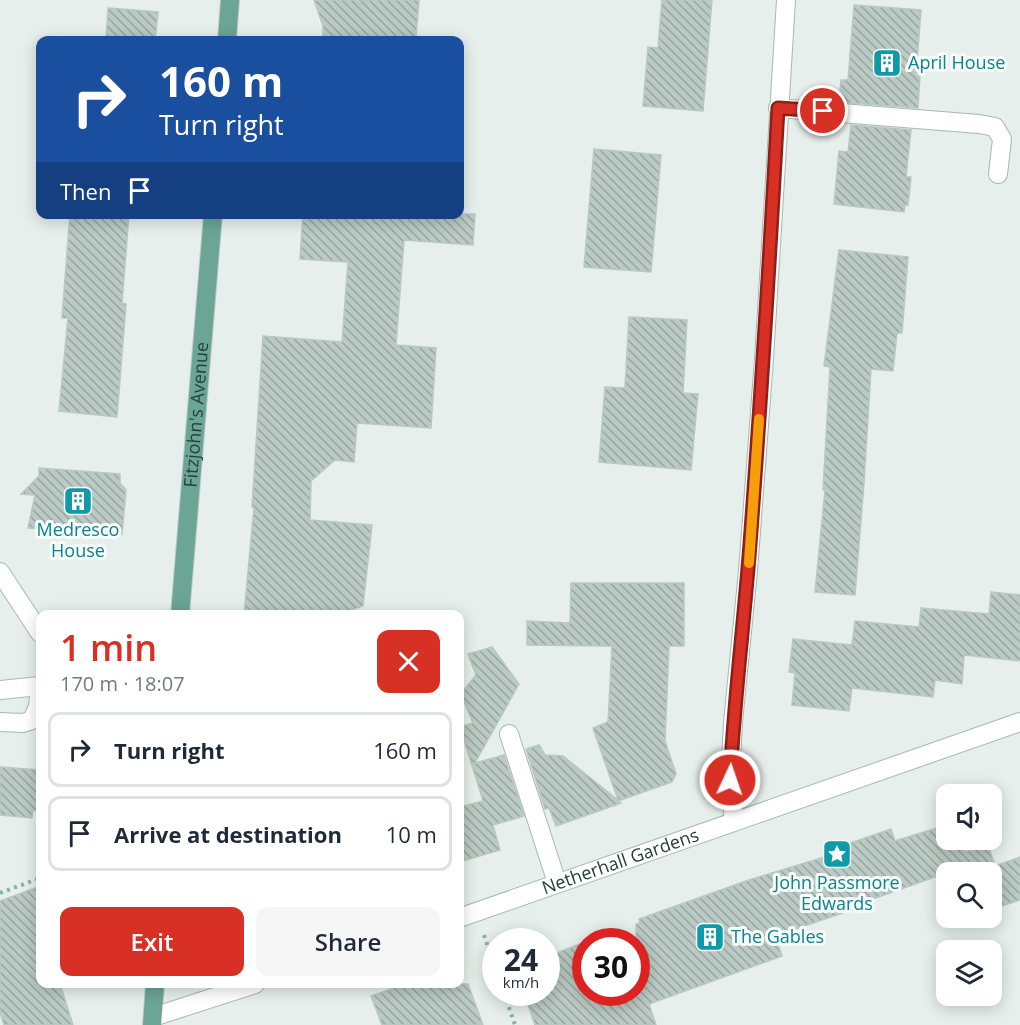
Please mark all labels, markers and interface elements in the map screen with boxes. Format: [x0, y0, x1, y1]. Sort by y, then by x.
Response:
building icon: April House [871, 47, 903, 79]
place label: April House [908, 50, 1005, 74]
text: 160 m [159, 52, 283, 109]
icon: right [60, 60, 138, 138]
pin [797, 85, 848, 136]
icon: arrive [806, 94, 839, 127]
text: Turn right [159, 106, 284, 143]
icon: arrive [123, 174, 156, 207]
text: Then [60, 176, 111, 206]
street label: Fitzjohn's Avenue [178, 341, 213, 488]
building icon: Medresco House [62, 485, 94, 517]
place label: Medresco House [37, 517, 119, 562]
text: 1 min [60, 623, 157, 672]
button: close [377, 630, 440, 693]
text: 170 m · 18:07 [60, 670, 185, 697]
icon: right [63, 733, 96, 766]
text: Turn right [114, 735, 225, 765]
text: 160 m [373, 735, 437, 765]
position arrow [698, 748, 762, 812]
map controls [936, 784, 1002, 1006]
button: sound [936, 784, 1002, 850]
icon: arrive [63, 817, 96, 850]
text: Arrive at destination [114, 819, 342, 849]
text: 10 m [386, 819, 437, 849]
street label: Netherhall Gardens [538, 822, 702, 899]
place icon: John Passmore Edwards [821, 838, 853, 870]
button: search [936, 862, 1002, 928]
place label: John Passmore Edwards [772, 870, 900, 915]
button: Exit [60, 907, 244, 976]
button: Share [256, 907, 440, 976]
building icon: The Gables [694, 921, 726, 953]
place label: The Gables [731, 924, 824, 948]
speed limit sign: 30 [572, 928, 650, 1006]
text: 24 [504, 939, 538, 980]
button: layers [936, 940, 1002, 1006]
text: km/h [503, 972, 539, 992]

